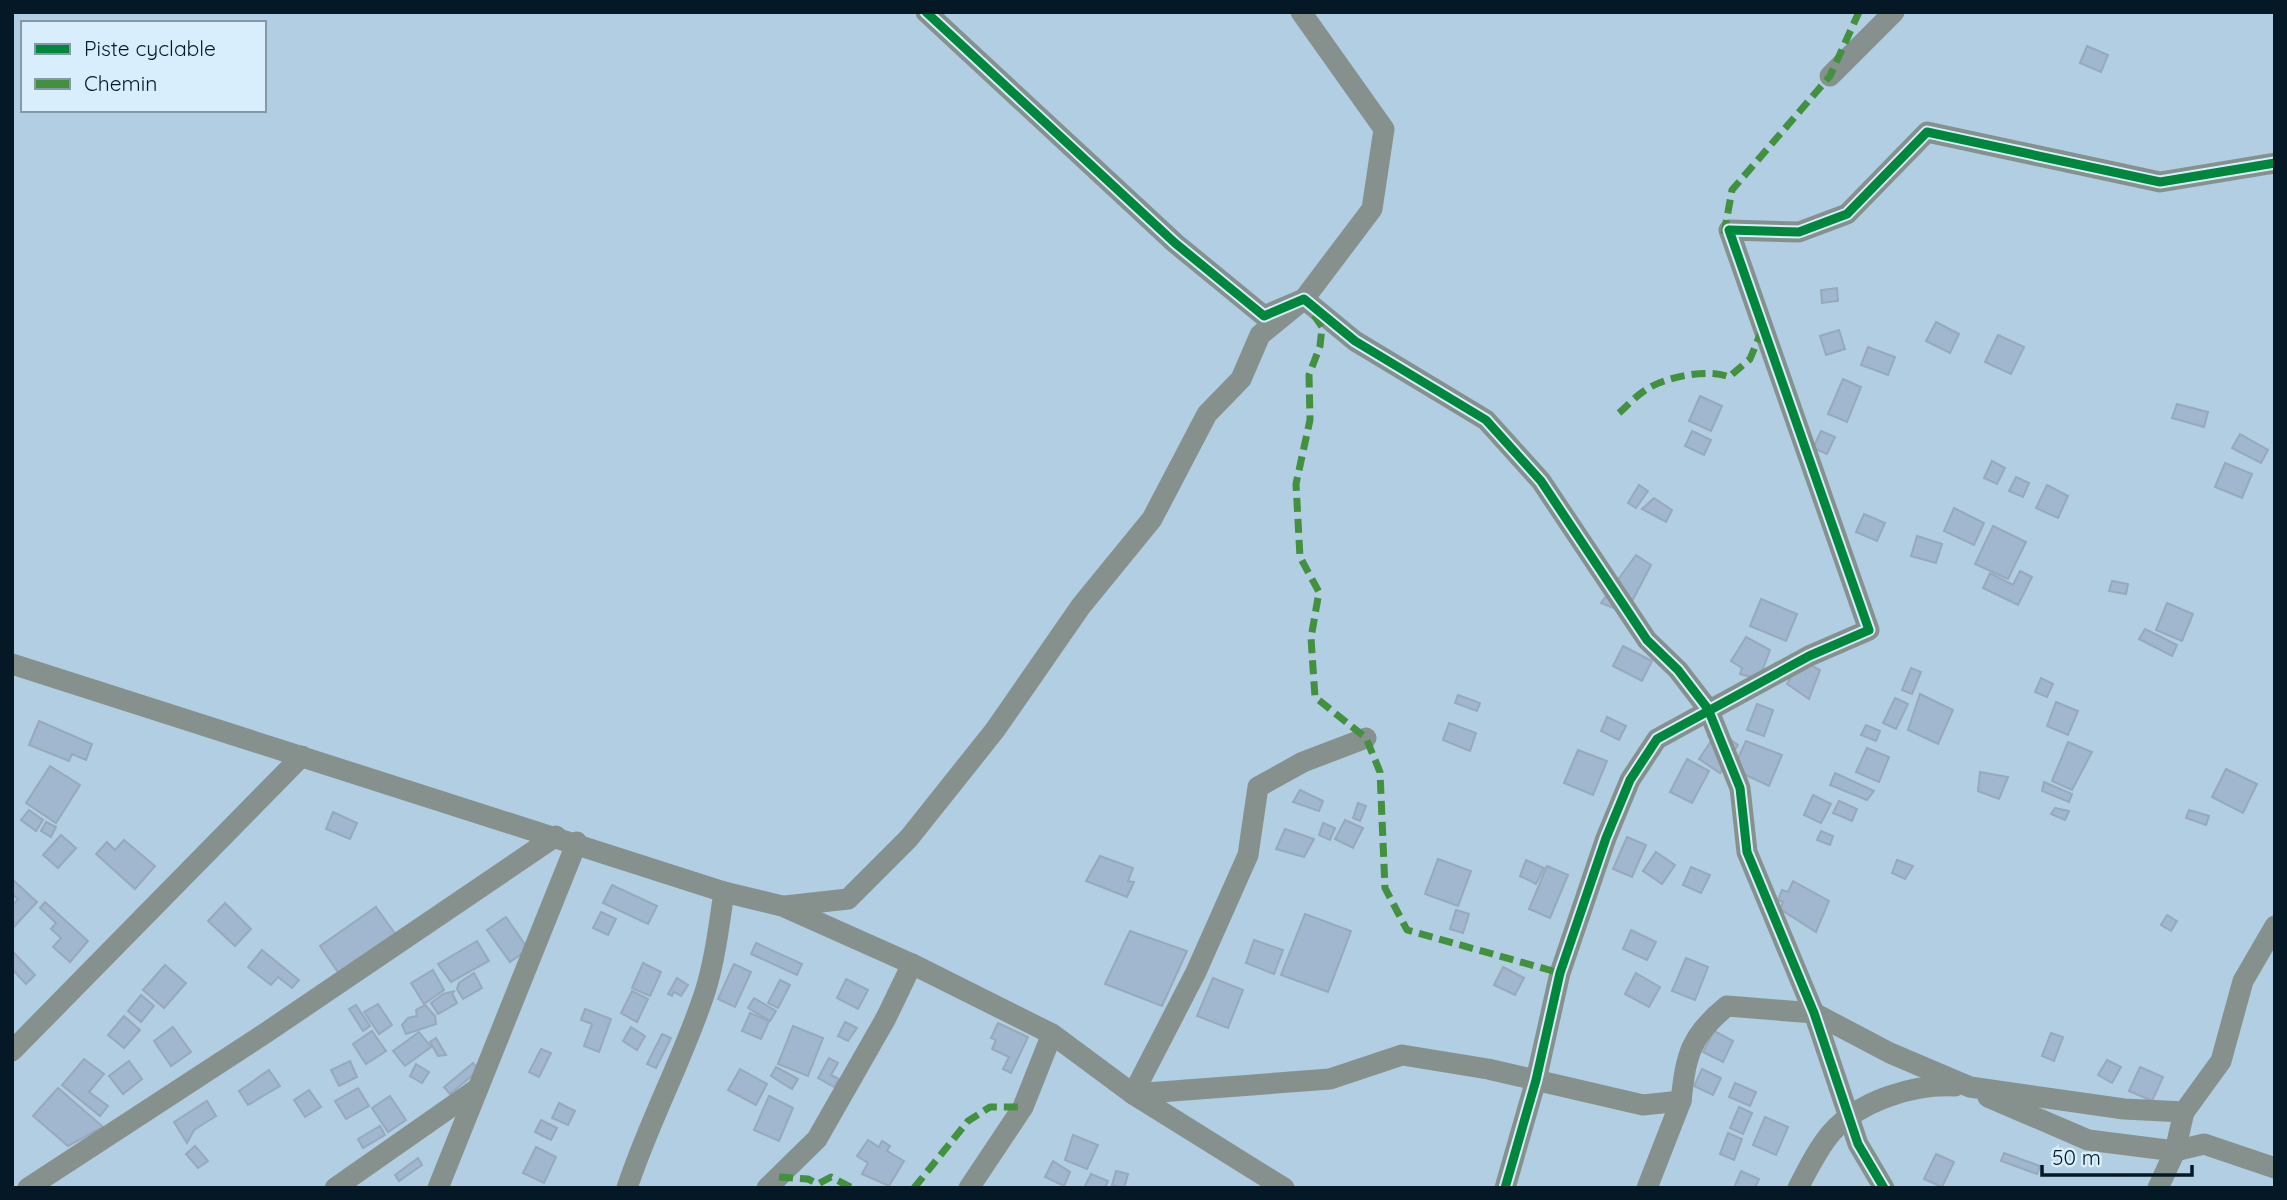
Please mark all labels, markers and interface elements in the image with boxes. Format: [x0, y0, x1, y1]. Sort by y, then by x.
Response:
legend [21, 21, 266, 112]
text: Piste cyclable [84, 35, 216, 61]
text: Chemin [84, 70, 157, 96]
scale bar [2042, 1134, 2192, 1178]
text: 50 m [2052, 1144, 2101, 1170]

